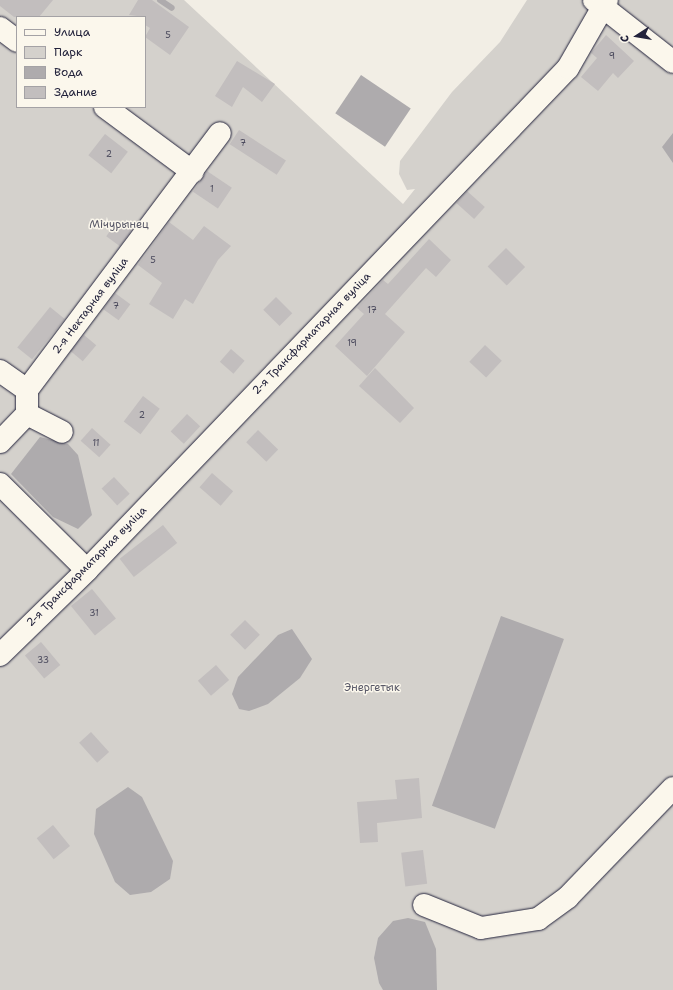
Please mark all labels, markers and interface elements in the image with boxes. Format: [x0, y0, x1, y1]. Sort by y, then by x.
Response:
legend [16, 16, 146, 108]
north arrow [617, 16, 657, 56]
text: Улица [54, 24, 90, 40]
house number: 5 [165, 30, 171, 40]
text: С [617, 34, 633, 43]
text: Парк [54, 44, 82, 60]
house number: 9 [609, 51, 615, 61]
text: Вода [54, 64, 83, 80]
text: Здание [54, 84, 97, 100]
house number: 7 [240, 138, 246, 148]
house number: 2 [106, 149, 112, 159]
house number: 1 [210, 184, 214, 194]
park label: Мічурынец [89, 218, 149, 232]
street label: 2-я Нектарная вуліца [50, 255, 132, 357]
house number: 5 [150, 255, 156, 265]
street label: 2-я Трансфарматарная вуліца [250, 270, 374, 398]
house number: 7 [113, 301, 119, 311]
house number: 17 [367, 305, 377, 315]
house number: 19 [347, 338, 357, 348]
house number: 2 [139, 410, 145, 420]
house number: 11 [92, 438, 100, 448]
street label: 2-я Трансфарматарная вуліца [24, 504, 150, 630]
house number: 31 [89, 608, 99, 618]
house number: 33 [37, 655, 49, 665]
park label: Энергетык [344, 681, 400, 695]

